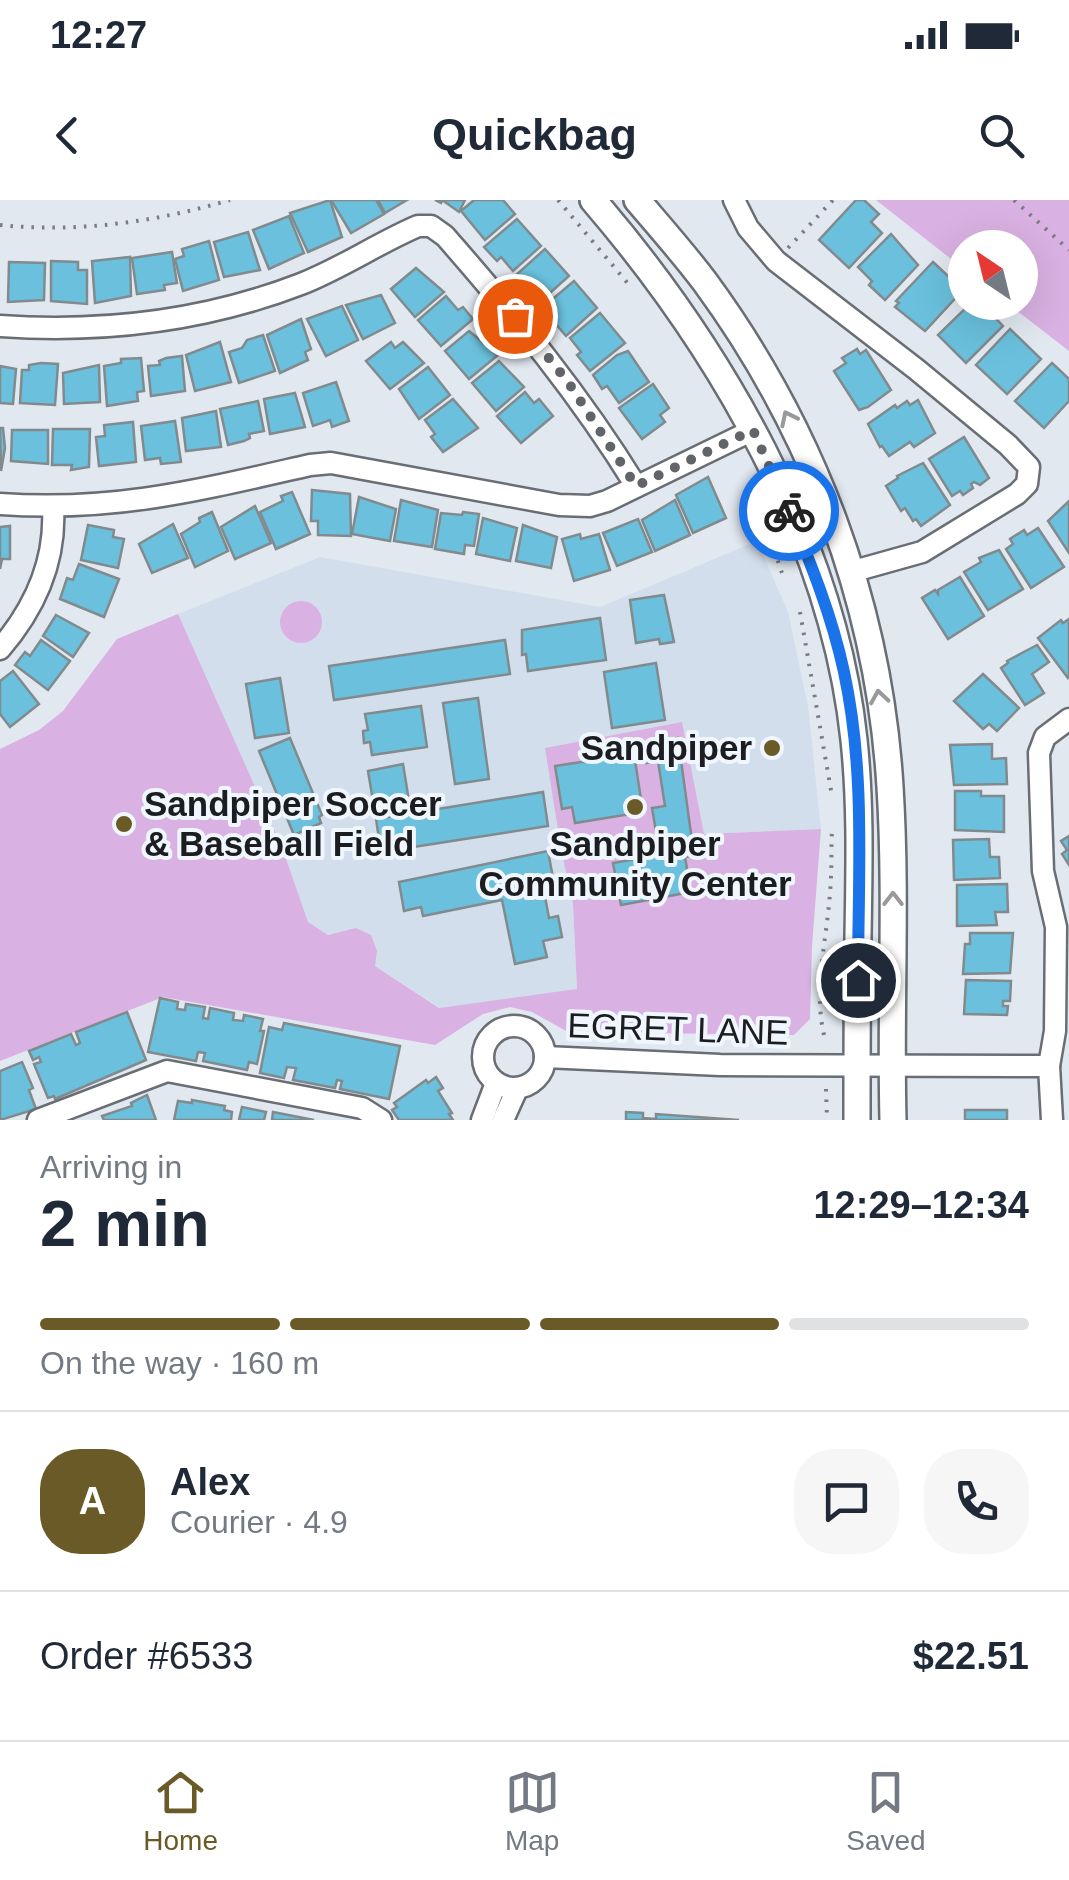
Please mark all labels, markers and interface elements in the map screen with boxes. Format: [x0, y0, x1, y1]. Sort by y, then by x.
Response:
text: 12:27 [50, 14, 147, 56]
icon: back [40, 108, 95, 163]
icon: search [974, 108, 1029, 163]
text: Quickbag [432, 109, 637, 160]
north arrow [948, 230, 1038, 320]
map controls [948, 230, 1038, 320]
pin [473, 274, 558, 359]
icon: bag [488, 289, 543, 344]
one-way arrow [781, 410, 800, 428]
courier [739, 461, 839, 561]
icon: bike [762, 484, 817, 539]
one-way arrow [870, 689, 891, 706]
place label: Sandpiper [581, 728, 752, 767]
marker: Sandpiper [761, 737, 783, 759]
place label: Sandpiper Soccer & Baseball Field [144, 784, 442, 863]
marker: Sandpiper Community Center [624, 796, 646, 818]
marker: Sandpiper Soccer & Baseball Field [113, 813, 135, 835]
place label: Sandpiper Community Center [478, 824, 792, 903]
one-way arrow [882, 891, 904, 906]
pin [816, 938, 901, 1023]
icon: home [831, 953, 886, 1008]
street label: EGRET LANE [567, 1005, 789, 1052]
text: Arriving in [40, 1149, 182, 1185]
text: 12:29–12:34 [813, 1184, 1029, 1226]
text: 2 min [40, 1187, 210, 1260]
text: On the way · 160 m [40, 1345, 319, 1381]
button: chat [794, 1449, 899, 1554]
button: phone [924, 1449, 1029, 1554]
text: Alex [170, 1461, 250, 1503]
text: A [79, 1480, 106, 1522]
text: Courier · 4.9 [170, 1504, 348, 1540]
text: Order #6533 [40, 1635, 253, 1677]
text: $22.51 [913, 1635, 1029, 1677]
tab: Home [143, 1765, 218, 1857]
tab: Map [505, 1765, 560, 1857]
tab: Saved [846, 1765, 926, 1857]

